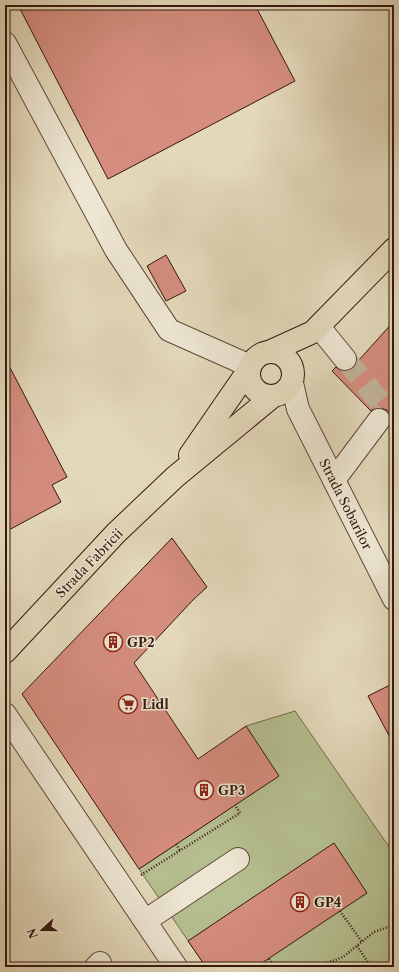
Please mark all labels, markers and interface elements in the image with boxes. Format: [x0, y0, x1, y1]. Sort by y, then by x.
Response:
street label: Strada Sobarilor [316, 456, 376, 553]
street label: Strada Fabricii [52, 525, 126, 601]
building icon: GP2 [102, 631, 124, 653]
place label: GP2 [127, 634, 155, 650]
supermarket icon: Lidl [117, 693, 139, 715]
place label: Lidl [142, 696, 169, 712]
building icon: GP3 [193, 779, 215, 801]
place label: GP3 [218, 782, 245, 798]
building icon: GP4 [289, 891, 311, 913]
place label: GP4 [314, 894, 342, 910]
north arrow [22, 910, 62, 950]
text: N [24, 926, 41, 941]

